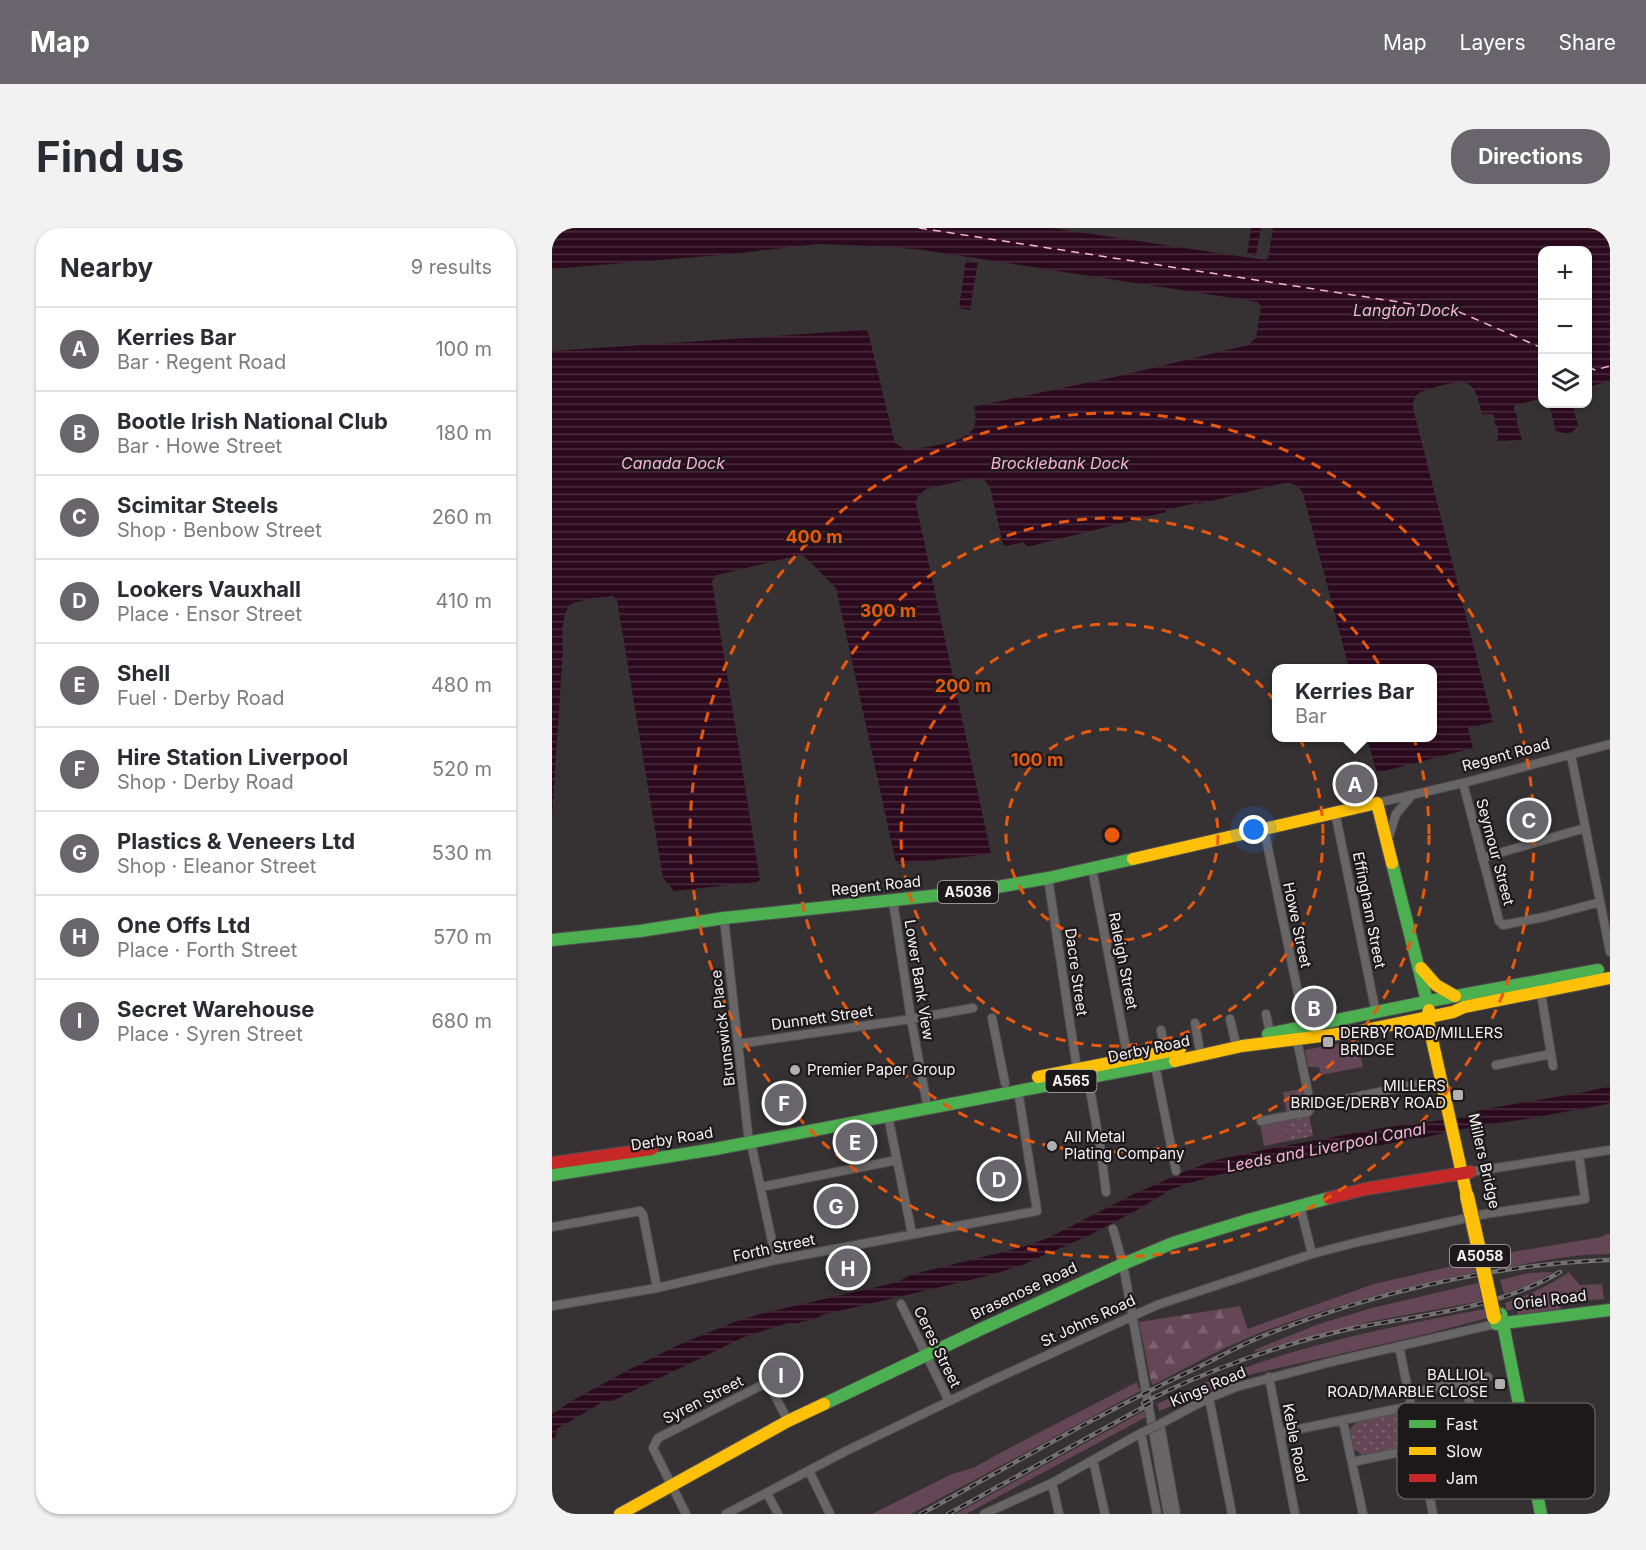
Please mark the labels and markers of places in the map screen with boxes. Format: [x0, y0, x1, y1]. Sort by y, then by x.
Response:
pin: A [1336, 762, 1374, 806]
pin: C [1510, 798, 1548, 842]
centre of rings [1102, 825, 1122, 845]
pin: B [1294, 986, 1334, 1030]
place label: DERBY ROAD/MILLERS BRIDGE [1340, 1023, 1503, 1059]
marker: DERBY ROAD/MILLERS BRIDGE [1321, 1035, 1335, 1049]
place label: Premier Paper Group [807, 1060, 956, 1079]
marker: Premier Paper Group [788, 1063, 802, 1077]
place label: MILLERS BRIDGE/DERBY ROAD [1291, 1076, 1446, 1112]
pin: F [764, 1080, 804, 1126]
marker: MILLERS BRIDGE/DERBY ROAD [1451, 1088, 1465, 1102]
pin: E [836, 1120, 874, 1164]
place label: All Metal Plating Company [1064, 1127, 1185, 1163]
marker: All Metal Plating Company [1045, 1139, 1059, 1153]
pin: D [980, 1156, 1018, 1202]
pin: G [816, 1184, 856, 1228]
pin: H [828, 1246, 868, 1290]
pin: I [762, 1352, 800, 1398]
place label: BALLIOL ROAD/MARBLE CLOSE [1327, 1365, 1488, 1401]
marker: BALLIOL ROAD/MARBLE CLOSE [1493, 1377, 1507, 1391]

